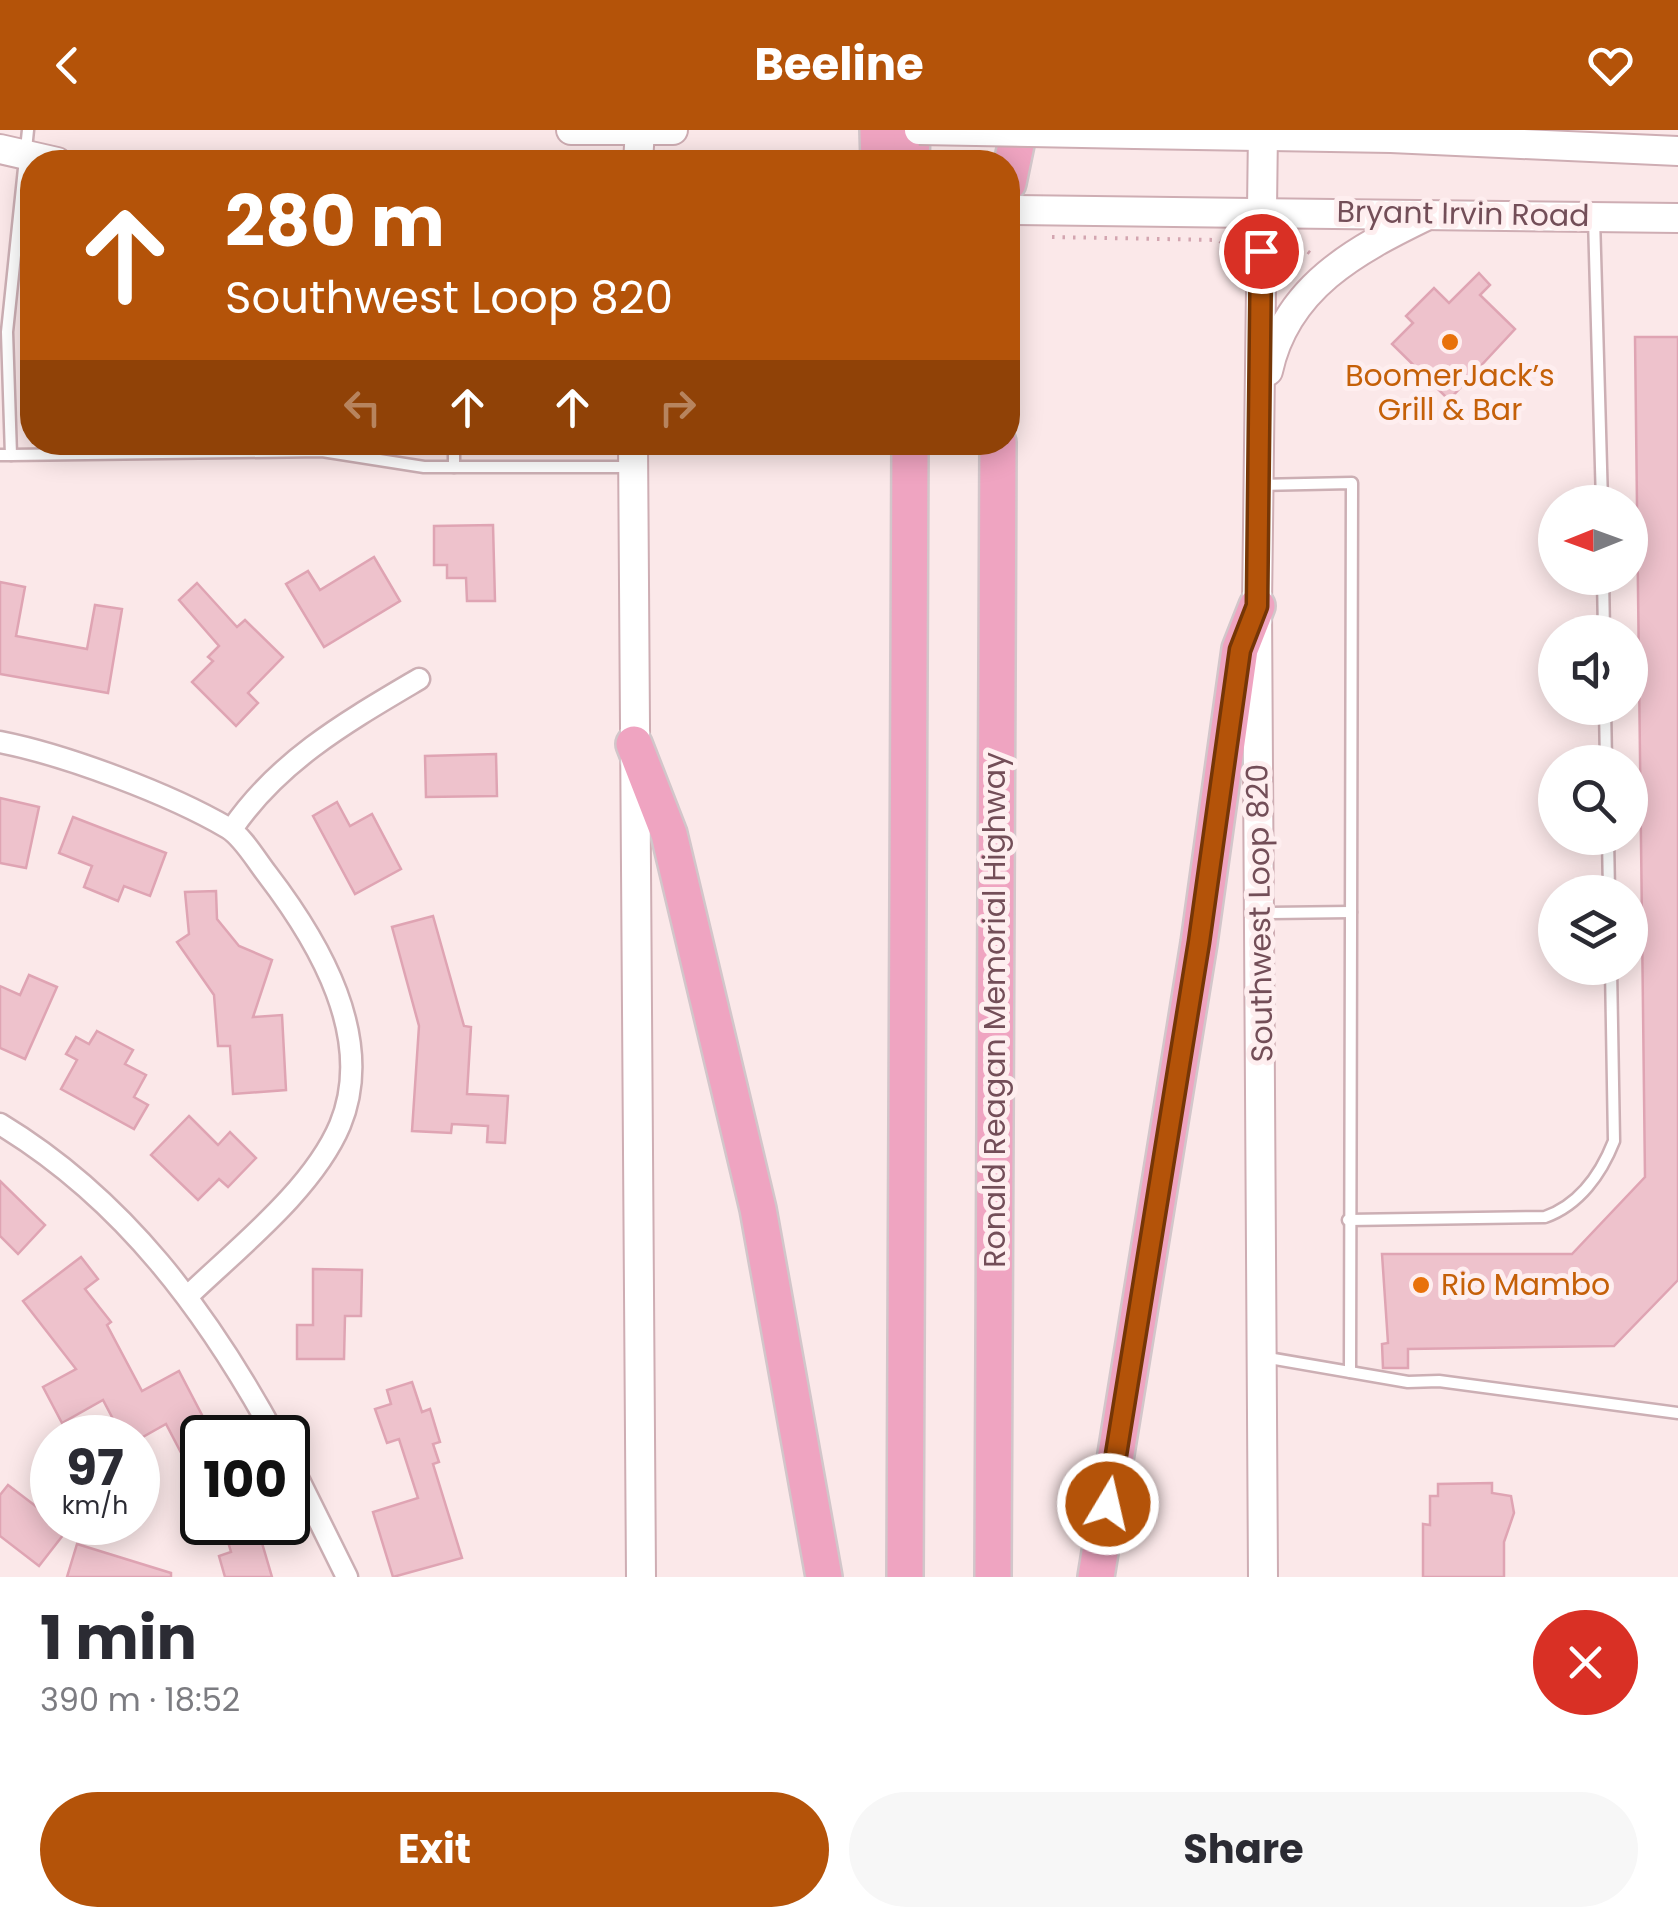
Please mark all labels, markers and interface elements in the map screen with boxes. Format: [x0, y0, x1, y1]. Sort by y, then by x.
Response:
text: Beeline [754, 33, 924, 96]
icon: back [40, 38, 95, 93]
icon: heart [1583, 38, 1638, 93]
text: 280 m [225, 172, 445, 271]
icon: ahead [60, 190, 190, 320]
street label: Bryant Irvin Road [1336, 190, 1590, 237]
pin [1219, 209, 1304, 294]
icon: arrive [1234, 224, 1289, 279]
text: Southwest Loop 820 [225, 266, 673, 329]
marker: BoomerJack’s Grill & Bar [1439, 331, 1461, 353]
place label: BoomerJack’s Grill & Bar [1345, 354, 1555, 431]
icon: left [335, 380, 390, 435]
icon: ahead [440, 380, 495, 435]
icon: ahead [545, 380, 600, 435]
icon: right [650, 380, 705, 435]
north arrow [1538, 485, 1648, 595]
map controls [1538, 485, 1648, 985]
button: sound [1538, 615, 1648, 725]
button: search [1538, 745, 1648, 855]
street label: Ronald Reagan Memorial Highway [973, 752, 1016, 1268]
street label: Southwest Loop 820 [1235, 763, 1284, 1063]
button: layers [1538, 875, 1648, 985]
place label: Rio Mambo [1441, 1263, 1610, 1306]
marker: Rio Mambo [1410, 1274, 1432, 1296]
speed limit sign: 100 [180, 1415, 310, 1545]
text: 97 [66, 1432, 124, 1503]
position arrow [1056, 1452, 1160, 1556]
text: km/h [62, 1488, 128, 1523]
text: 1 min [40, 1596, 197, 1680]
button: close [1533, 1610, 1638, 1715]
text: 390 m · 18:52 [40, 1677, 240, 1722]
button: Exit [40, 1792, 829, 1907]
button: Share [849, 1792, 1638, 1907]

